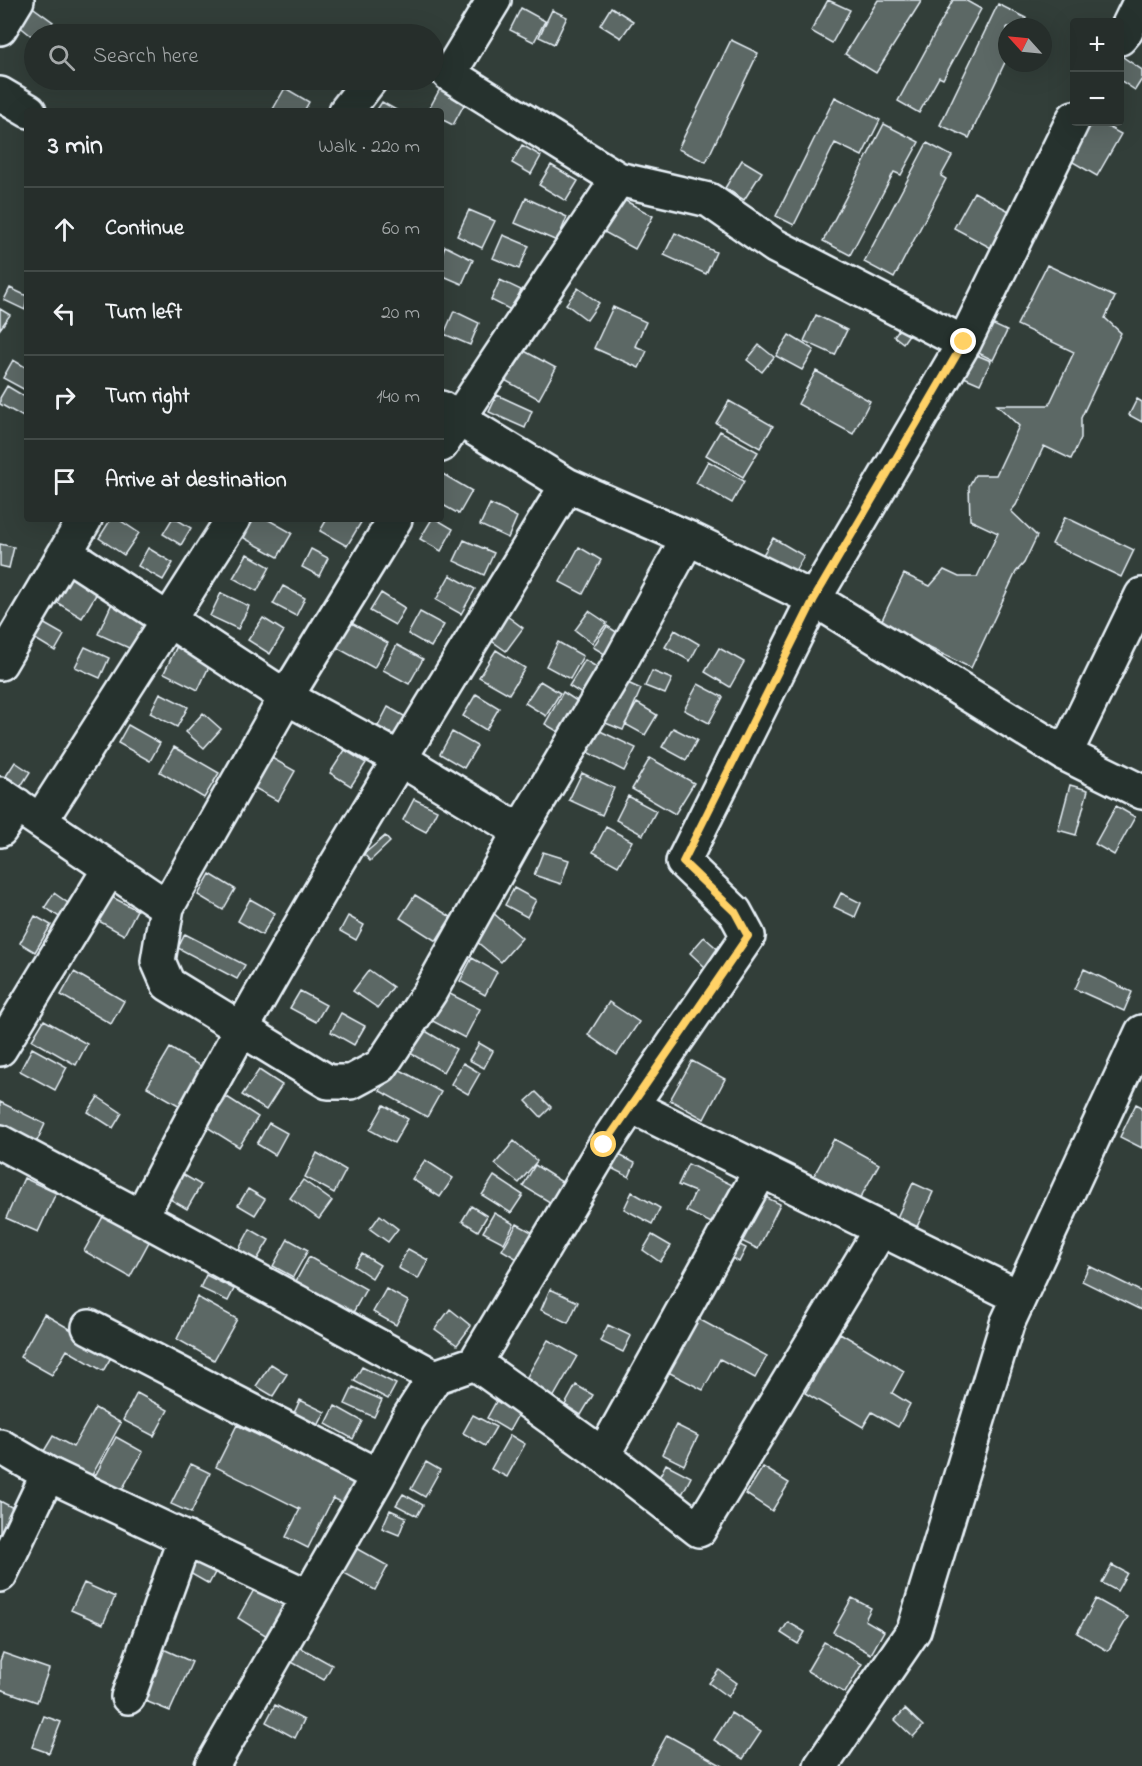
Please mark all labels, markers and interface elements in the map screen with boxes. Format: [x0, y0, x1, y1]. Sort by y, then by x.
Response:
north arrow [998, 18, 1052, 72]
map controls [1070, 18, 1124, 126]
button: + [1070, 18, 1124, 72]
search box [24, 24, 444, 90]
icon: search [45, 41, 78, 74]
text: Search here [93, 41, 198, 73]
button: − [1070, 72, 1124, 126]
text: 3 min [48, 128, 103, 166]
text: Walk · 220 m [318, 133, 420, 162]
icon: ahead [48, 213, 81, 246]
text: Continue [105, 213, 184, 245]
text: 60 m [382, 215, 420, 244]
icon: left [48, 297, 81, 330]
text: Turn left [105, 297, 182, 329]
text: 20 m [381, 299, 420, 328]
route end [950, 328, 976, 354]
icon: right [48, 381, 81, 414]
text: Turn right [105, 381, 190, 413]
text: 140 m [376, 383, 420, 412]
icon: arrive [48, 465, 81, 498]
text: Arrive at destination [105, 465, 287, 497]
route start [590, 1131, 616, 1157]

